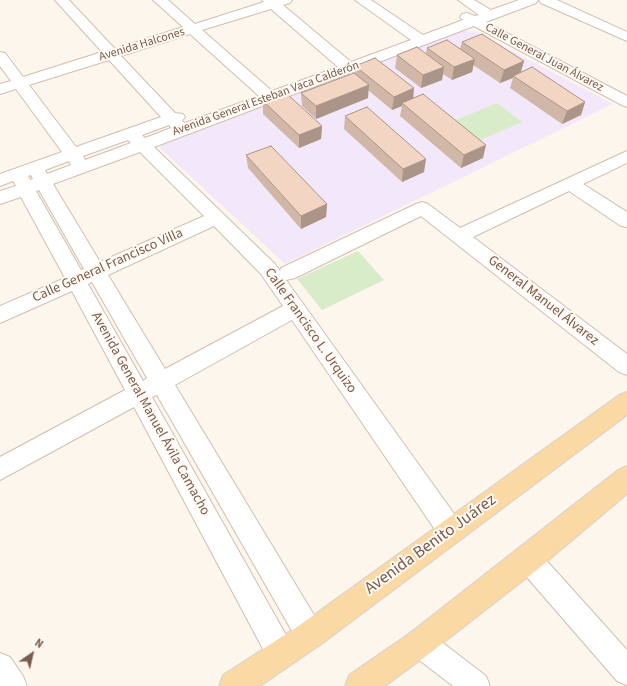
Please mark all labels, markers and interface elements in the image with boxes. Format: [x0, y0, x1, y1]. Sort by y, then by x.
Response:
street label: Calle General Juan Álvarez [482, 21, 606, 95]
street label: Avenida Halcones [97, 25, 187, 65]
street label: Avenida General Esteban Vaca Calderón [171, 58, 361, 140]
street label: Calle General Francisco Villa [30, 225, 186, 307]
street label: General Manuel Álvarez [484, 252, 602, 350]
street label: Calle Francisco L. Urquizo [260, 265, 360, 397]
street label: Avenida General Manuel Ávila Camacho [87, 309, 213, 519]
street label: Avenida Benito Juárez [361, 490, 501, 600]
north arrow [12, 634, 52, 674]
text: N [32, 635, 46, 652]

